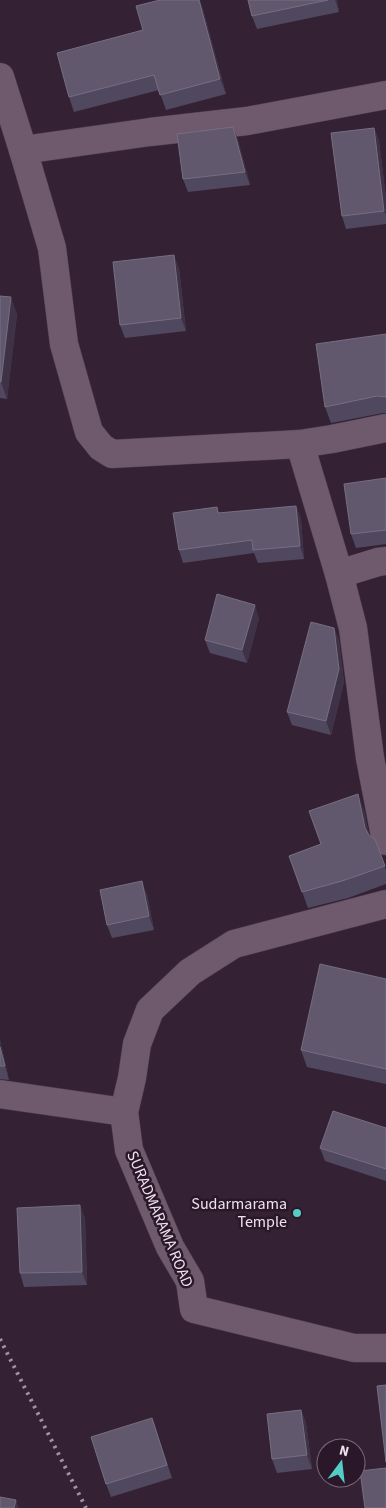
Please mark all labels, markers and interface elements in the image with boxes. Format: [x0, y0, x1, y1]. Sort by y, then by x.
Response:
street label: SURADMARAMA ROAD [121, 1147, 199, 1291]
place label: Sudarmarama Temple [191, 1193, 287, 1233]
marker: Sudarmarama Temple [291, 1207, 303, 1219]
north arrow [316, 1438, 366, 1488]
text: N [337, 1441, 351, 1462]

